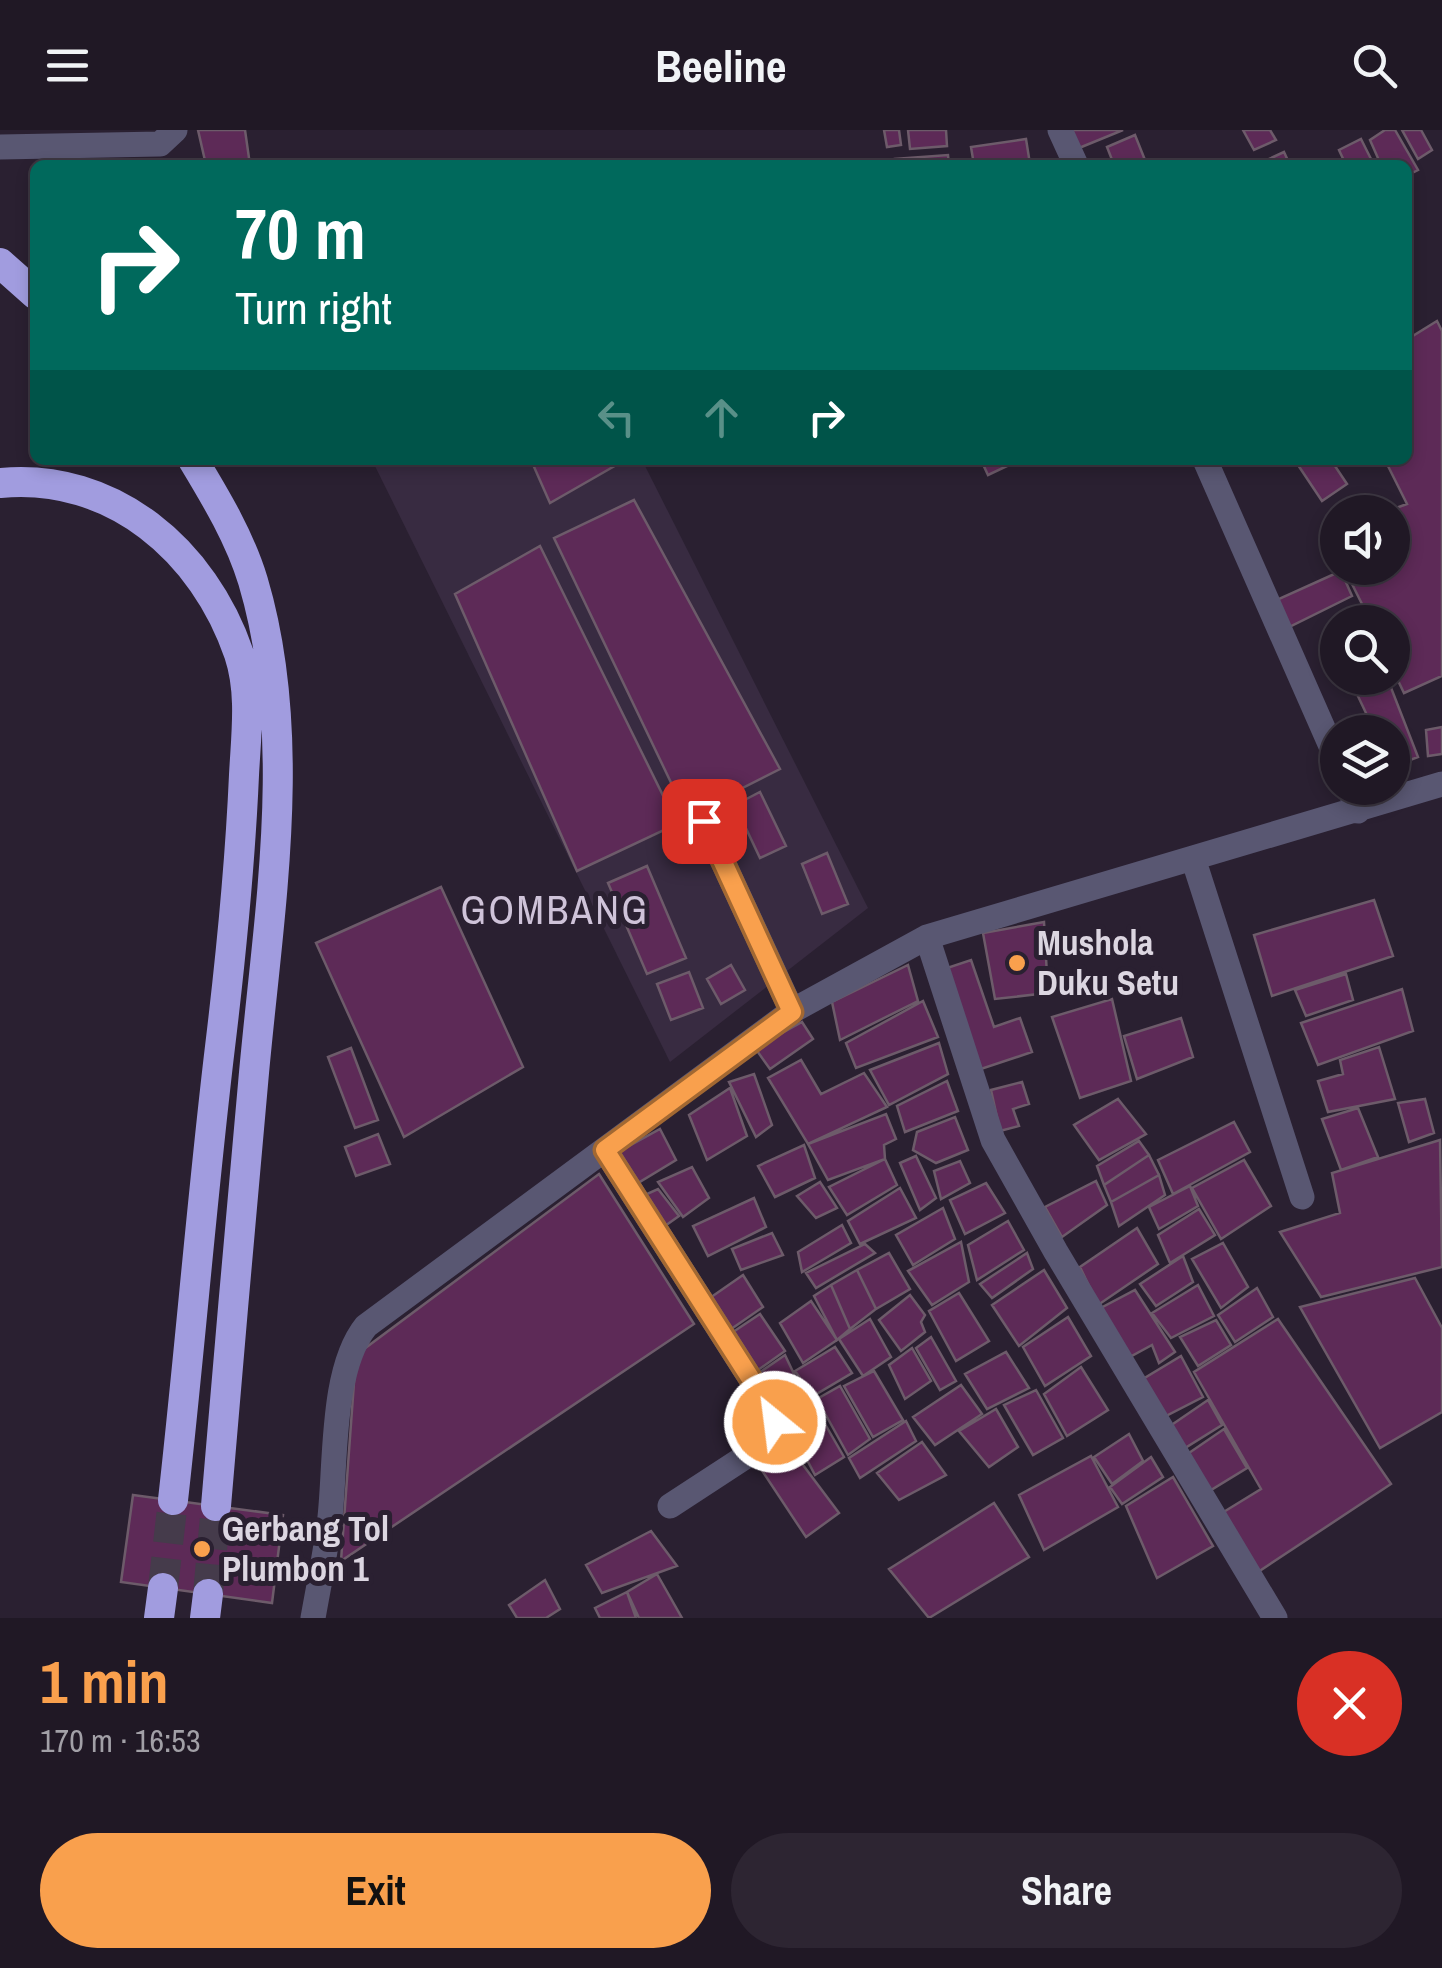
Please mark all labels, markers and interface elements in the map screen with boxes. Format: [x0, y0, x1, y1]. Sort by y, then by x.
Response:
text: Beeline [655, 35, 787, 96]
icon: menu [40, 38, 95, 93]
icon: search [1347, 38, 1402, 93]
text: 70 m [235, 187, 366, 281]
icon: right [70, 200, 200, 330]
text: Turn right [235, 277, 392, 338]
icon: left [589, 390, 644, 445]
icon: ahead [694, 390, 749, 445]
icon: right [799, 390, 854, 445]
map controls [1320, 495, 1410, 805]
button: sound [1320, 495, 1410, 585]
button: search [1320, 605, 1410, 695]
button: layers [1320, 715, 1410, 805]
pin [662, 779, 747, 864]
icon: arrive [677, 794, 732, 849]
district label: GOMBANG [461, 883, 649, 936]
place label: Mushola Duku Setu [1037, 919, 1179, 1006]
marker: Mushola Duku Setu [1006, 952, 1028, 974]
position arrow [723, 1370, 827, 1474]
place label: Gerbang Tol Plumbon 1 [222, 1505, 389, 1592]
marker: Gerbang Tol Plumbon 1 [191, 1538, 213, 1560]
text: 1 min [40, 1641, 169, 1722]
button: close [1297, 1651, 1402, 1756]
text: 170 m · 16:53 [40, 1719, 200, 1762]
button: Exit [40, 1833, 711, 1948]
button: Share [731, 1833, 1402, 1948]

